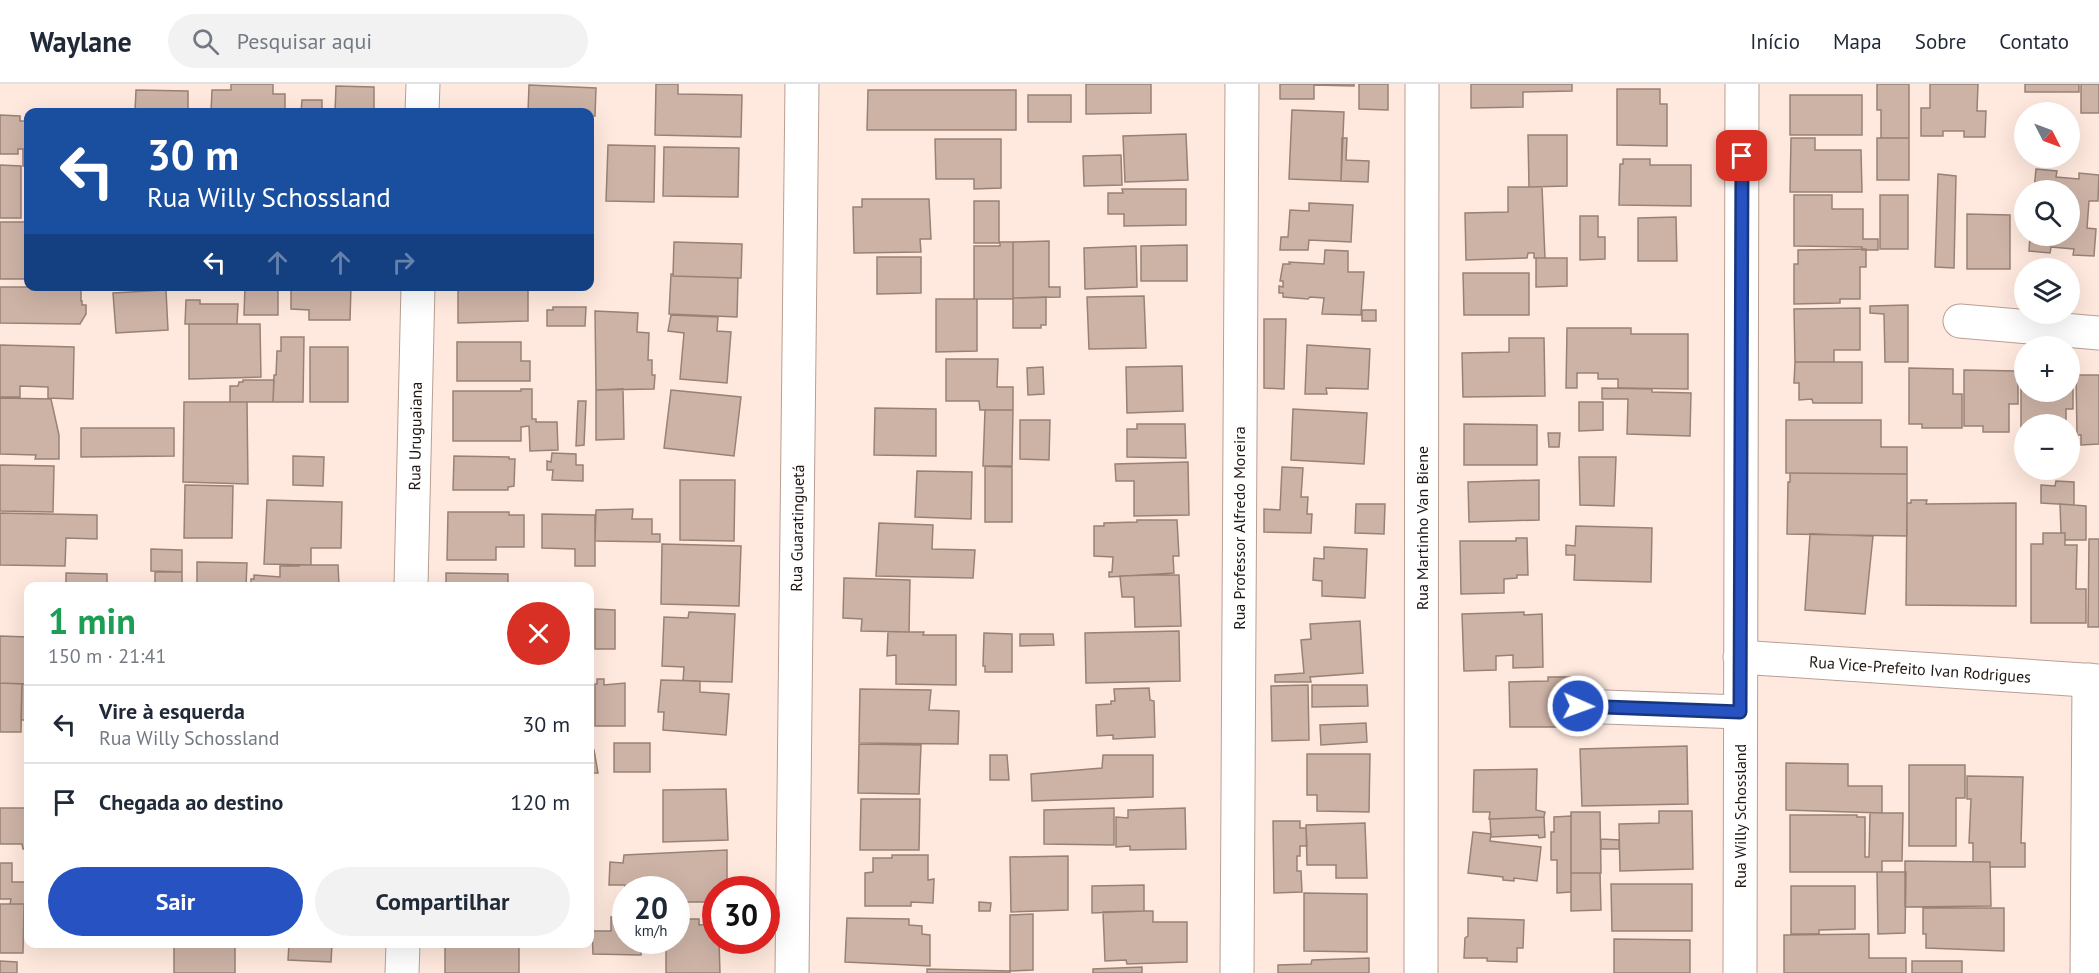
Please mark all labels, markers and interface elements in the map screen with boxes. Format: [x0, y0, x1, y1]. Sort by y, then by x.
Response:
search box [168, 14, 588, 68]
text: Waylane [30, 23, 132, 60]
icon: search [189, 25, 222, 58]
text: Pesquisar aqui [237, 27, 372, 55]
text: Início [1750, 28, 1800, 55]
text: Mapa [1833, 28, 1882, 55]
text: Sobre [1915, 28, 1966, 55]
text: Contato [1999, 28, 2069, 55]
north arrow [2014, 102, 2080, 168]
map controls [2014, 102, 2080, 480]
text: 30 m [147, 127, 239, 182]
pin [1716, 130, 1767, 181]
icon: left [48, 132, 126, 210]
icon: arrive [1725, 139, 1758, 172]
text: Rua Willy Schossland [147, 180, 391, 214]
button: search [2014, 180, 2080, 246]
icon: left [198, 246, 231, 279]
icon: ahead [261, 246, 294, 279]
icon: ahead [324, 246, 357, 279]
icon: right [387, 246, 420, 279]
button: layers [2014, 258, 2080, 324]
button: + [2014, 336, 2080, 402]
street label: Rua Uruguaiana [404, 381, 426, 491]
button: − [2014, 414, 2080, 480]
street label: Rua Professor Alfredo Moreira [1229, 426, 1249, 630]
street label: Rua Martinho Van Biene [1412, 446, 1432, 610]
street label: Rua Guaratinguetá [786, 464, 808, 592]
text: 1 min [48, 597, 136, 644]
button: close [507, 602, 570, 665]
text: 150 m · 21:41 [48, 643, 166, 669]
street label: Rua Vice-Prefeito Ivan Rodrigues [1808, 651, 2032, 687]
position arrow [1546, 674, 1610, 738]
text: Vire à esquerda [99, 697, 245, 725]
icon: left [48, 708, 81, 741]
text: 30 m [522, 710, 570, 738]
text: Rua Willy Schossland [99, 725, 280, 751]
street label: Rua Willy Schossland [1730, 744, 1750, 888]
icon: arrive [48, 786, 81, 819]
text: Chegada ao destino [99, 788, 283, 816]
text: 120 m [510, 788, 570, 816]
button: Sair [48, 867, 303, 936]
button: Compartilhar [315, 867, 570, 936]
speed limit sign: 30 [702, 876, 780, 954]
text: 20 [634, 888, 668, 927]
text: km/h [635, 921, 667, 940]

